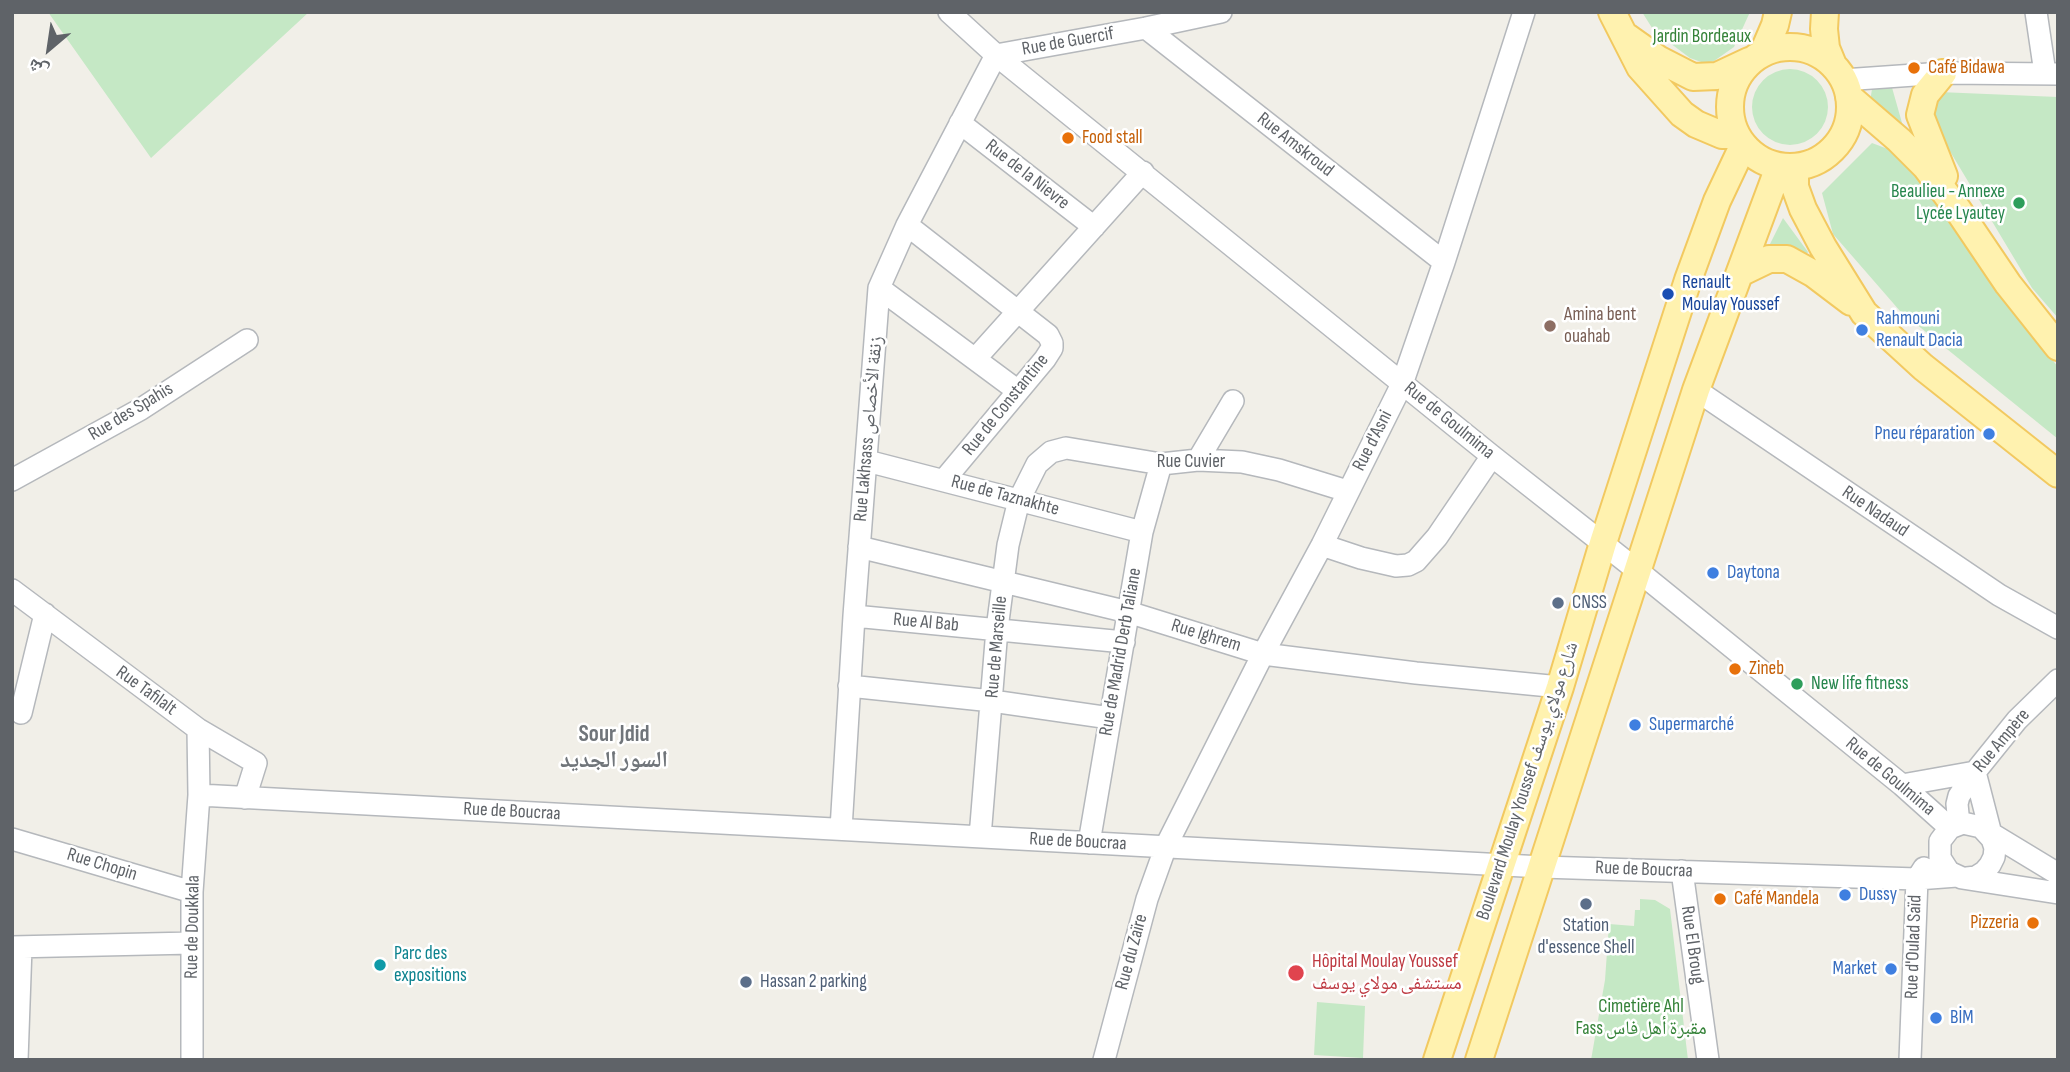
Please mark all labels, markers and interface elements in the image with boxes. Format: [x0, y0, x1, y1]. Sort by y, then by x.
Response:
north arrow [14, 14, 84, 84]
street label: Rue de Guercif [1020, 23, 1116, 61]
park label: Jardin Bordeaux [1653, 26, 1751, 48]
text: ش [24, 53, 53, 83]
place label: Café Bidawa [1928, 57, 2005, 79]
marker: Café Bidawa [1906, 60, 1922, 76]
street label: Rue Amskroud [1252, 108, 1338, 182]
place label: Food stall [1082, 127, 1143, 149]
marker: Food stall [1060, 130, 1076, 146]
street label: Rue de la Nievre [980, 135, 1074, 215]
place label: Beaulieu - Annexe Lycée Lyautey [1891, 181, 2005, 225]
marker: Beaulieu - Annexe Lycée Lyautey [2011, 195, 2027, 211]
place label: Renault Moulay Youssef [1682, 272, 1780, 316]
marker: Renault Moulay Youssef [1660, 286, 1676, 302]
place label: Amina bent ouahab [1564, 304, 1636, 348]
place label: Rahmouni Renault Dacia [1876, 308, 1963, 352]
marker: Amina bent ouahab [1542, 318, 1558, 334]
marker: Rahmouni Renault Dacia [1854, 322, 1870, 338]
street label: Rue Lakhsass زنقة الأخصاص [850, 335, 888, 523]
street label: Rue de Constantine [958, 350, 1054, 460]
street label: Rue des Spahis [85, 378, 177, 446]
street label: Rue de Goulmima [1399, 378, 1499, 464]
street label: Rue d'Asni [1348, 407, 1398, 475]
place label: Pneu réparation [1874, 423, 1975, 445]
marker: Pneu réparation [1981, 426, 1997, 442]
street label: Rue Cuvier [1157, 451, 1225, 473]
street label: Rue de Taznakhte [949, 471, 1061, 521]
street label: Rue Nadaud [1837, 481, 1913, 543]
place label: Daytona [1727, 562, 1780, 584]
marker: Daytona [1705, 565, 1721, 581]
street label: Rue de Madrid Derb Taliane [1095, 566, 1147, 738]
place label: CNSS [1572, 592, 1607, 614]
street label: Rue de Marseille [981, 595, 1013, 699]
marker: CNSS [1550, 595, 1566, 611]
street label: Rue Al Bab [892, 609, 960, 637]
street label: Rue Ighrem [1168, 615, 1244, 657]
street label: Boulevard Moulay Youssef شارع مولاي يوسف [1472, 639, 1584, 923]
place label: Zineb [1749, 658, 1784, 680]
street label: Rue Tafilalt [111, 661, 181, 721]
marker: Zineb [1727, 661, 1743, 677]
place label: New life fitness [1811, 673, 1908, 695]
marker: New life fitness [1789, 676, 1805, 692]
street label: Rue Ampère [1969, 704, 2035, 778]
place label: Supermarché [1649, 714, 1734, 736]
marker: Supermarché [1627, 717, 1643, 733]
district label: Sour Jdid السور الجديد [560, 721, 668, 775]
street label: Rue de Goulmima [1841, 733, 1939, 821]
street label: Rue de Boucraa [463, 798, 561, 826]
street label: Rue de Boucraa [1029, 828, 1127, 856]
street label: Rue Chopin [64, 844, 140, 886]
street label: Rue de Boucraa [1595, 857, 1693, 883]
street label: Rue de Doukkala [181, 875, 205, 979]
place label: Dussy [1859, 884, 1897, 906]
marker: Dussy [1837, 887, 1853, 903]
place label: Café Mandela [1734, 888, 1819, 910]
marker: Café Mandela [1712, 891, 1728, 907]
street label: Rue d'Oulad Saïd [1901, 894, 1927, 1000]
marker: Station d'essence Shell [1578, 896, 1594, 912]
street label: Rue El Broug [1675, 904, 1709, 986]
street label: Rue du Zaïre [1111, 912, 1153, 992]
place label: Pizzeria [1970, 912, 2019, 934]
place label: Station d'essence Shell [1538, 915, 1634, 959]
marker: Pizzeria [2025, 915, 2041, 931]
place label: Parc des expositions [394, 943, 467, 987]
place label: Hôpital Moulay Youssef مستشفى مولاي يوسف [1312, 951, 1462, 995]
marker: Parc des expositions [372, 957, 388, 973]
place label: Market [1833, 958, 1877, 980]
marker: Market [1883, 961, 1899, 977]
marker: Hôpital Moulay Youssef مستشفى مولاي يوسف [1286, 963, 1306, 983]
place label: Hassan 2 parking [760, 971, 867, 993]
marker: Hassan 2 parking [738, 974, 754, 990]
park label: Cimetière Ahl Fass مقبرة أهل فاس [1575, 996, 1707, 1040]
place label: BİM [1950, 1007, 1974, 1029]
marker: BİM [1928, 1010, 1944, 1026]

